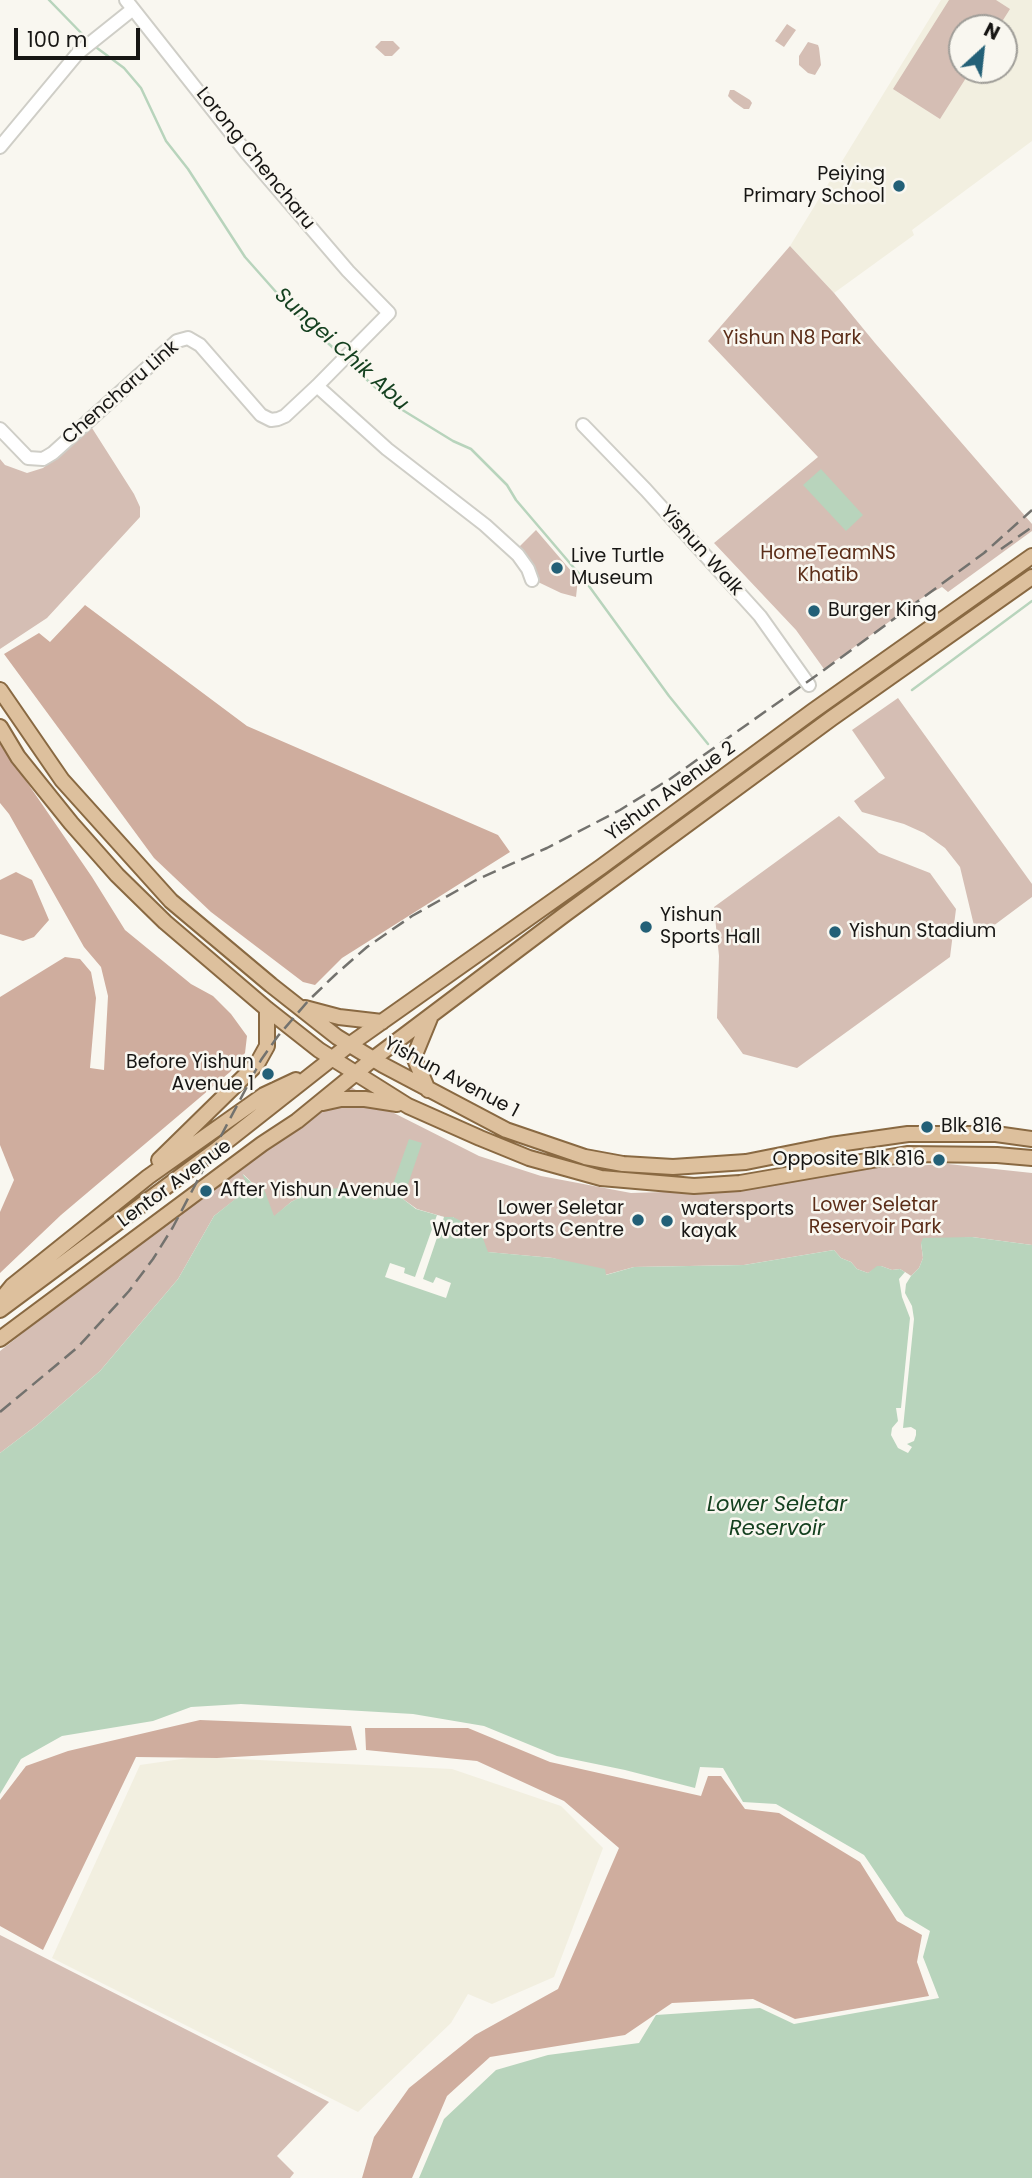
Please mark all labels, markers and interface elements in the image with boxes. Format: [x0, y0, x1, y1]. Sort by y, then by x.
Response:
scale bar [18, 14, 144, 58]
north arrow [948, 14, 1018, 84]
text: N [979, 16, 1004, 47]
text: 100 m [27, 25, 87, 54]
street label: Lorong Chencharu [191, 83, 319, 235]
place label: Peiying Primary School [743, 164, 885, 208]
marker: Peiying Primary School [891, 178, 907, 194]
water label: Sungei Chik Abu [269, 283, 413, 417]
park label: Yishun N8 Park [723, 328, 861, 350]
street label: Chencharu Link [58, 336, 184, 450]
street label: Yishun Walk [655, 501, 747, 601]
park label: HomeTeamNS Khatib [760, 543, 896, 587]
place label: Live Turtle Museum [571, 546, 664, 590]
marker: Live Turtle Museum [549, 560, 565, 576]
place label: Burger King [828, 600, 937, 622]
marker: Burger King [806, 603, 822, 619]
street label: Yishun Avenue 2 [602, 737, 740, 847]
place label: Yishun Sports Hall [660, 905, 760, 949]
marker: Yishun Sports Hall [638, 919, 654, 935]
place label: Yishun Stadium [849, 921, 996, 943]
marker: Yishun Stadium [827, 924, 843, 940]
street label: Yishun Avenue 1 [380, 1033, 522, 1123]
place label: Before Yishun Avenue 1 [126, 1052, 254, 1096]
marker: Before Yishun Avenue 1 [260, 1066, 276, 1082]
place label: Blk 816 [941, 1116, 1002, 1138]
marker: Blk 816 [919, 1119, 935, 1135]
street label: Lentor Avenue [114, 1135, 236, 1233]
place label: Opposite Blk 816 [773, 1149, 925, 1171]
marker: Opposite Blk 816 [931, 1152, 947, 1168]
place label: After Yishun Avenue 1 [220, 1180, 420, 1202]
marker: After Yishun Avenue 1 [198, 1183, 214, 1199]
park label: Lower Seletar Reservoir Park [809, 1195, 941, 1239]
place label: Lower Seletar Water Sports Centre [432, 1198, 624, 1242]
place label: watersports kayak [681, 1199, 794, 1243]
marker: Lower Seletar Water Sports Centre [630, 1212, 646, 1228]
marker: watersports kayak [659, 1213, 675, 1229]
water label: Lower Seletar Reservoir [707, 1493, 847, 1543]

